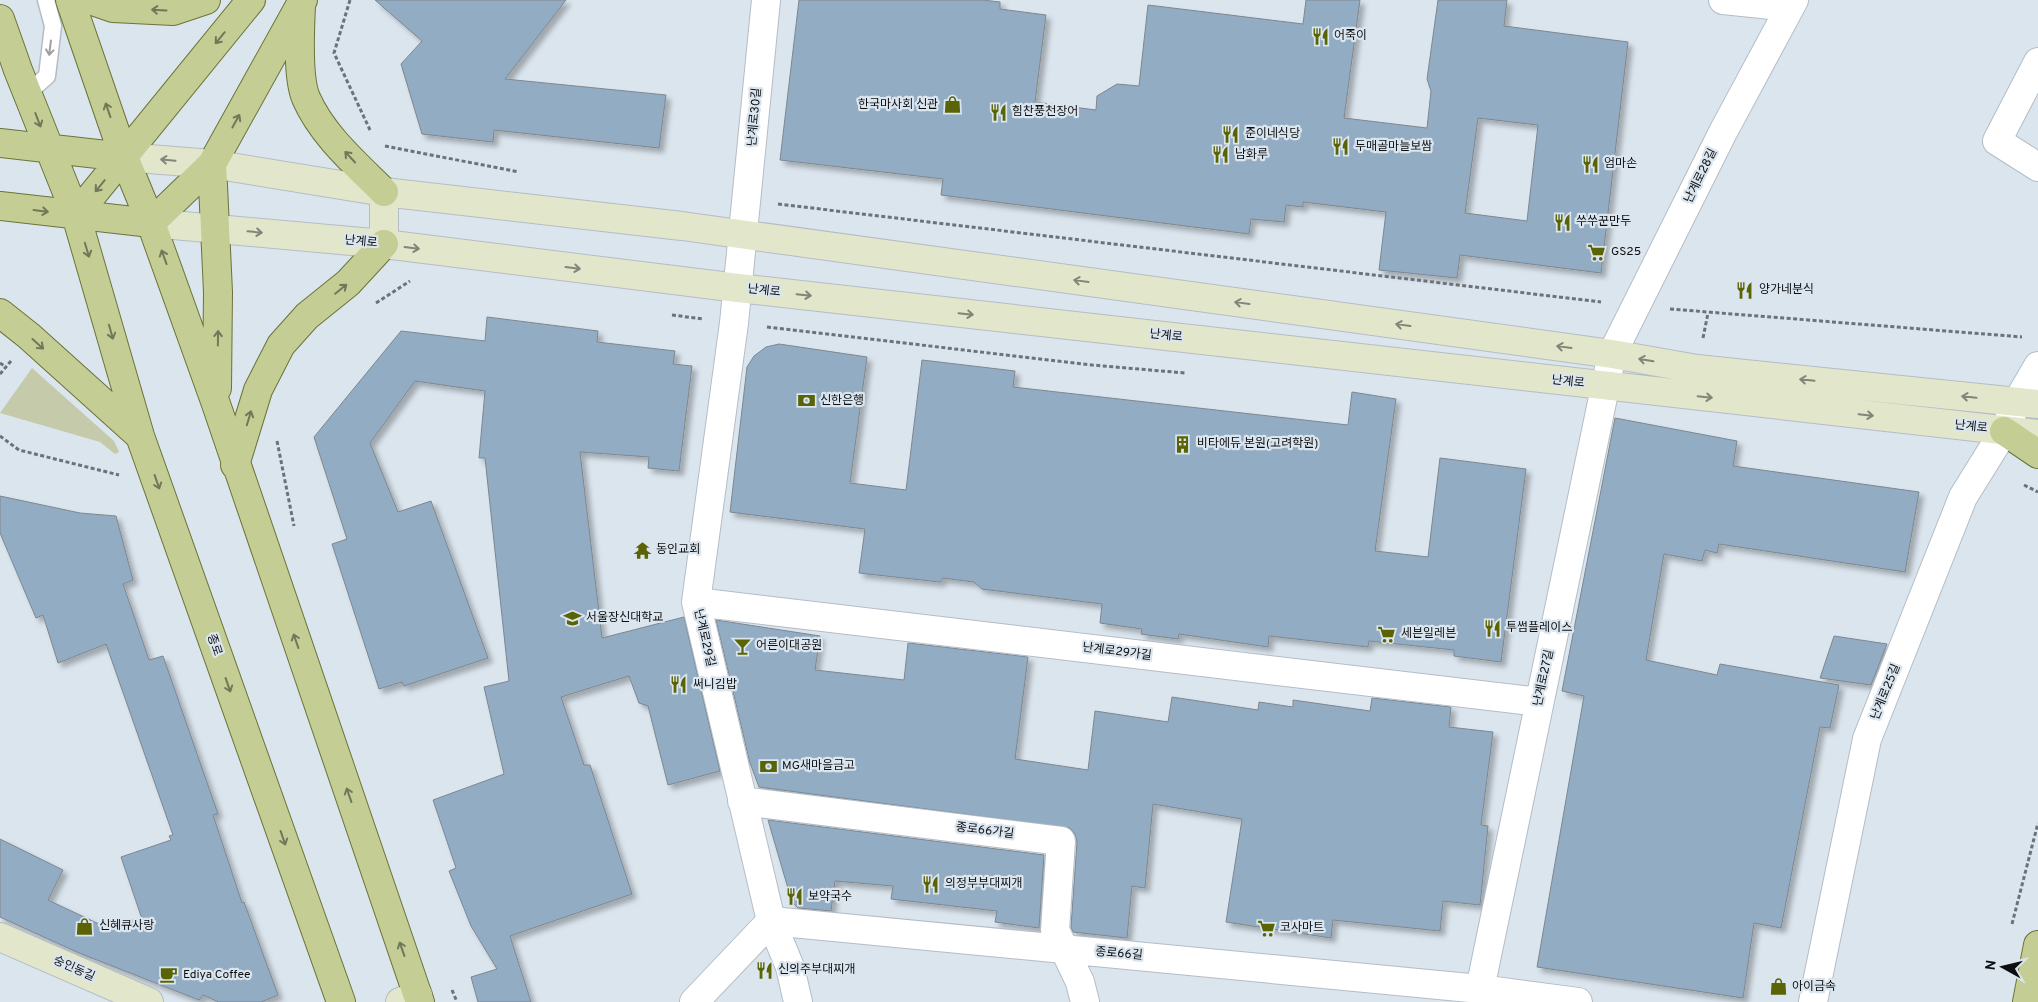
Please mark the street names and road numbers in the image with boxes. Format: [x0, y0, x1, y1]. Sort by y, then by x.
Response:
street label: 난계로30길 [744, 87, 766, 147]
street label: 난계로28길 [1681, 146, 1721, 206]
street label: 난계로 [344, 233, 378, 251]
street label: 난계로 [747, 281, 781, 301]
street label: 난계로 [1149, 326, 1183, 346]
street label: 난계로 [1551, 372, 1585, 392]
street label: 난계로 [1954, 417, 1988, 437]
street label: 난계로29길 [690, 608, 718, 668]
street label: 종로 [203, 632, 225, 658]
street label: 난계로29가길 [1081, 640, 1153, 664]
street label: 난계로27길 [1530, 648, 1558, 708]
street label: 난계로25길 [1868, 662, 1904, 722]
street label: 종로66가길 [955, 819, 1015, 843]
street label: 종로66길 [1095, 944, 1143, 964]
street label: 숭인동길 [51, 953, 97, 985]

